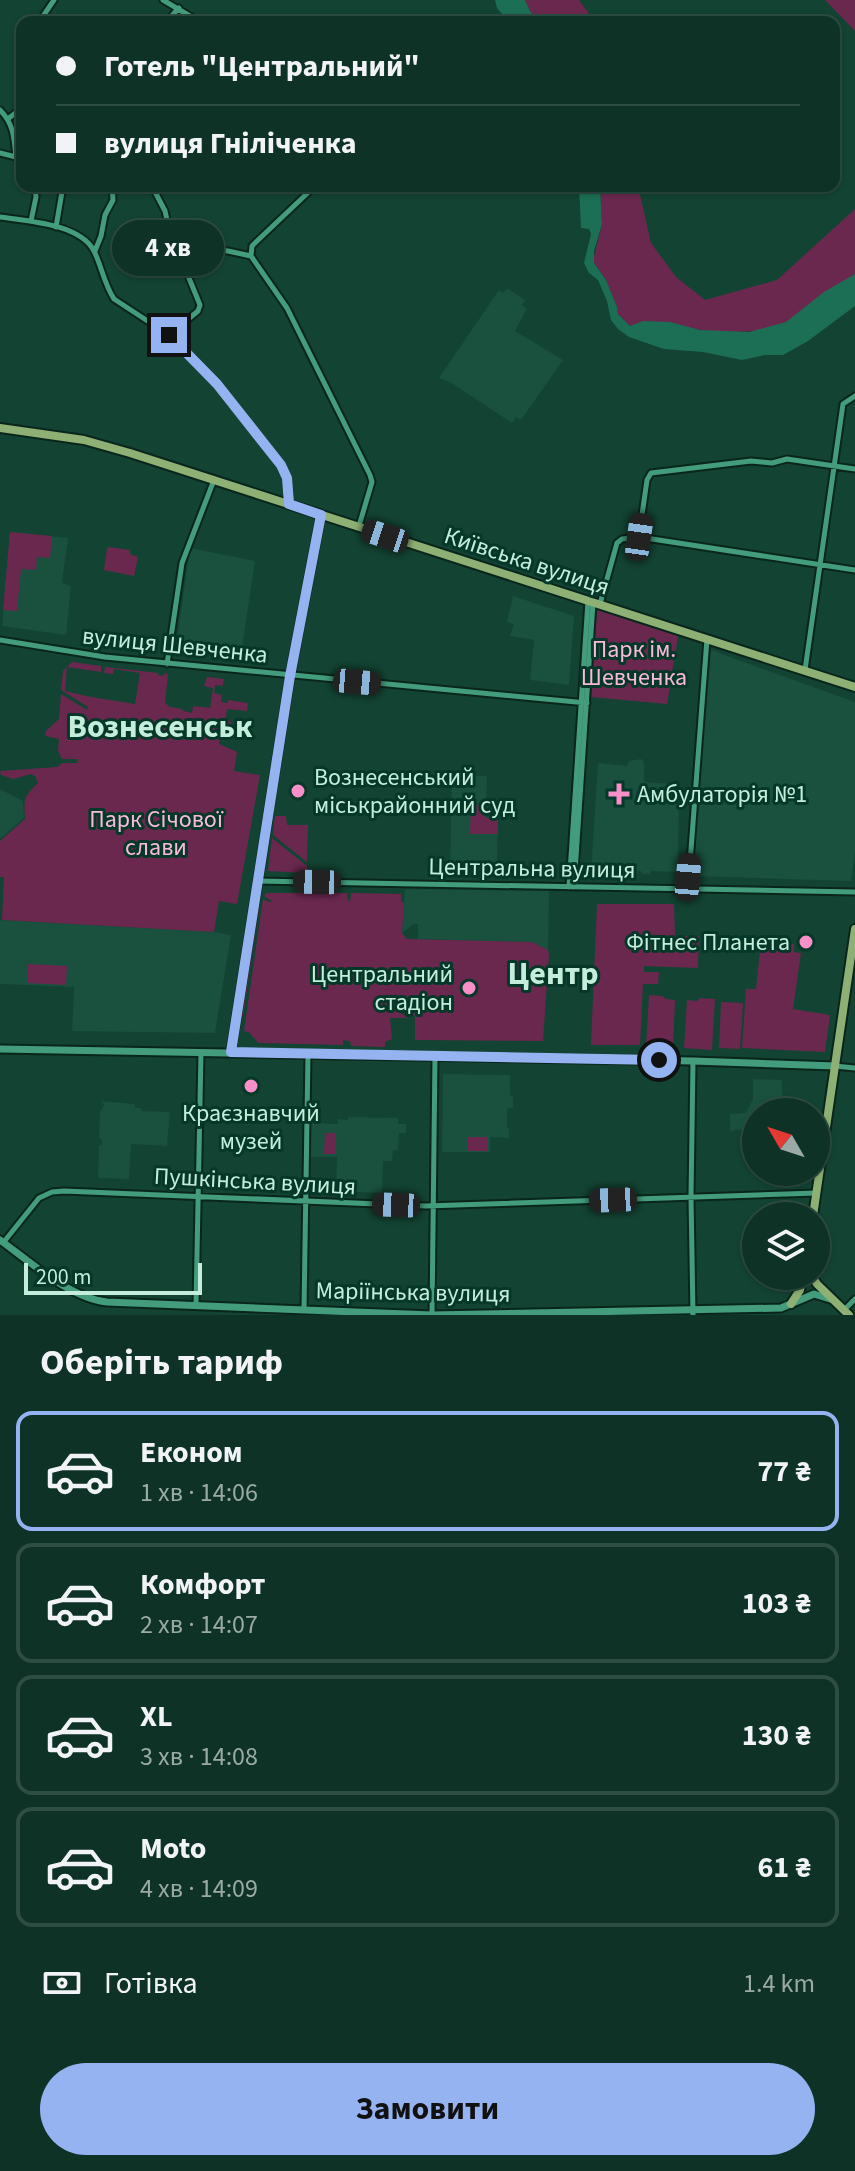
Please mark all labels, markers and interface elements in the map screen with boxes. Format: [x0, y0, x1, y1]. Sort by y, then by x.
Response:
text: Готель "Центральний" [104, 45, 420, 88]
text: вулиця Гніліченка [104, 122, 357, 165]
callout: 4 хв [113, 219, 225, 275]
text: 4 хв [145, 229, 191, 266]
route end [151, 317, 187, 353]
car [624, 512, 654, 562]
car [358, 517, 412, 555]
street label: Київська вулиця [440, 518, 614, 605]
street label: вулиця Шевченка [80, 618, 269, 673]
park label: Парк ім. Шевченка [581, 632, 687, 695]
car [332, 668, 382, 696]
district label: Вознесенськ [68, 704, 253, 750]
place label: Вознесенський міськрайонний суд [314, 760, 515, 823]
place label: Амбулаторія №1 [637, 777, 807, 812]
marker: Вознесенський міськрайонний суд [289, 782, 307, 800]
marker: Амбулаторія №1 [608, 783, 630, 805]
park label: Парк Січової слави [89, 802, 224, 865]
street label: Центральна вулиця [428, 849, 636, 888]
car [674, 852, 702, 902]
car [293, 870, 341, 894]
place label: Фітнес Планета [626, 925, 790, 960]
marker: Фітнес Планета [797, 933, 815, 951]
district label: Центр [507, 951, 599, 997]
place label: Центральний стадіон [311, 957, 453, 1020]
marker: Центральний стадіон [460, 979, 478, 997]
route start [641, 1042, 677, 1078]
marker: Краєзнавчий музей [242, 1077, 260, 1095]
place label: Краєзнавчий музей [182, 1096, 320, 1159]
north arrow [742, 1098, 830, 1186]
map controls [742, 1098, 830, 1290]
street label: Пушкінська вулиця [153, 1159, 357, 1204]
car [589, 1187, 637, 1213]
car [372, 1192, 420, 1218]
button: layers [742, 1202, 830, 1290]
scale bar [24, 1259, 202, 1295]
text: 200 m [36, 1261, 91, 1293]
street label: Маріїнська вулиця [315, 1273, 511, 1312]
text: Оберіть тариф [40, 1337, 283, 1388]
text: Економ [140, 1431, 243, 1474]
icon: car [44, 1435, 116, 1507]
text: 77 ₴ [757, 1450, 811, 1493]
text: 1 хв · 14:06 [140, 1474, 258, 1511]
text: Комфорт [140, 1563, 266, 1606]
icon: car [44, 1567, 116, 1639]
text: 103 ₴ [742, 1582, 811, 1625]
text: 2 хв · 14:07 [140, 1606, 258, 1643]
text: XL [140, 1695, 173, 1738]
icon: car [44, 1699, 116, 1771]
text: 130 ₴ [742, 1714, 811, 1757]
text: 3 хв · 14:08 [140, 1738, 258, 1775]
text: Moto [140, 1827, 206, 1870]
icon: car [44, 1831, 116, 1903]
text: 61 ₴ [757, 1846, 811, 1889]
text: 4 хв · 14:09 [140, 1870, 258, 1907]
icon: cash [40, 1961, 84, 2005]
text: Готівка [104, 1962, 198, 2005]
text: 1.4 km [743, 1965, 815, 2002]
button: Замовити [40, 2063, 815, 2155]

